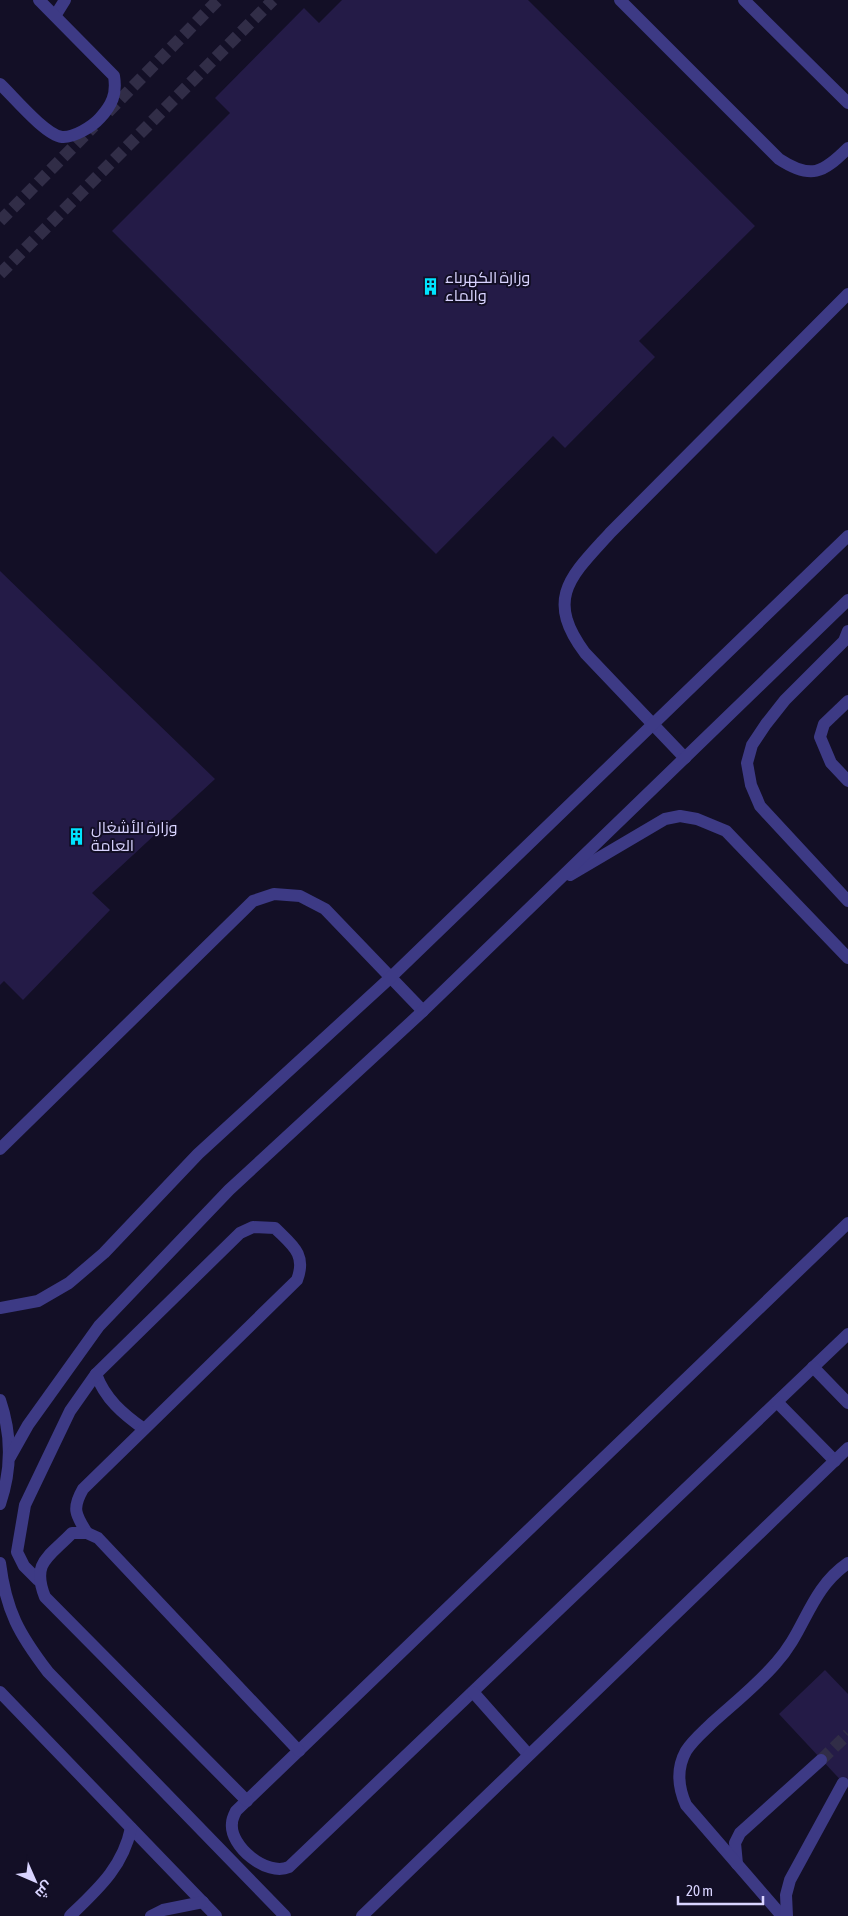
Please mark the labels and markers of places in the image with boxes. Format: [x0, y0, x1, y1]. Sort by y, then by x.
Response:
place label: وزارة الكهرباء والماء [445, 268, 530, 305]
building icon: وزارة الكهرباء والماء [421, 276, 441, 296]
place label: وزارة الأشغال العامة [91, 818, 177, 854]
building icon: وزارة الأشغال العامة [67, 826, 87, 846]

